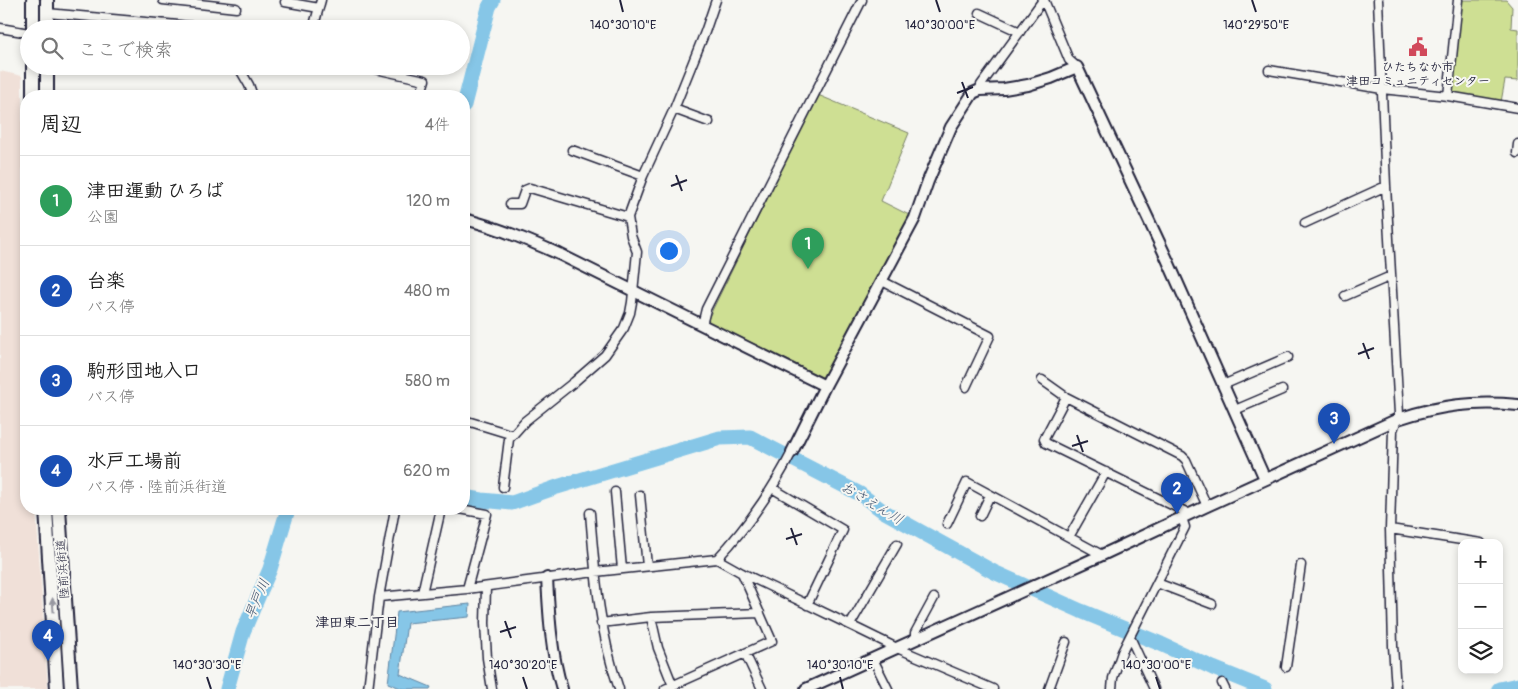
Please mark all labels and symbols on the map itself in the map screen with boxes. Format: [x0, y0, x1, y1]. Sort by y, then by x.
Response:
text: 140°30'10"E [590, 18, 656, 33]
text: 140°30'00"E [905, 18, 975, 33]
text: 140°29'50"E [1223, 18, 1289, 33]
public building icon: ひたちなか市 津田コミュニティセンター [1407, 36, 1429, 58]
place label: ひたちなか市 津田コミュニティセンター [1346, 60, 1490, 89]
pin: 1 [792, 228, 824, 269]
your location [656, 238, 682, 264]
pin: 3 [1318, 403, 1350, 444]
pin: 2 [1161, 473, 1193, 514]
water label: おさえん川 [838, 478, 906, 528]
street label: 陸前浜街道 [53, 539, 73, 599]
water label: 早戸川 [241, 576, 273, 622]
one-way arrow [48, 597, 56, 613]
district label: 津田東二丁目 [315, 614, 399, 631]
pin: 4 [32, 620, 64, 661]
text: 140°30'30"E [173, 658, 241, 673]
text: 140°30'20"E [489, 658, 557, 673]
text: 140°30'10"E [807, 658, 873, 673]
text: 140°30'00"E [1121, 658, 1191, 673]

